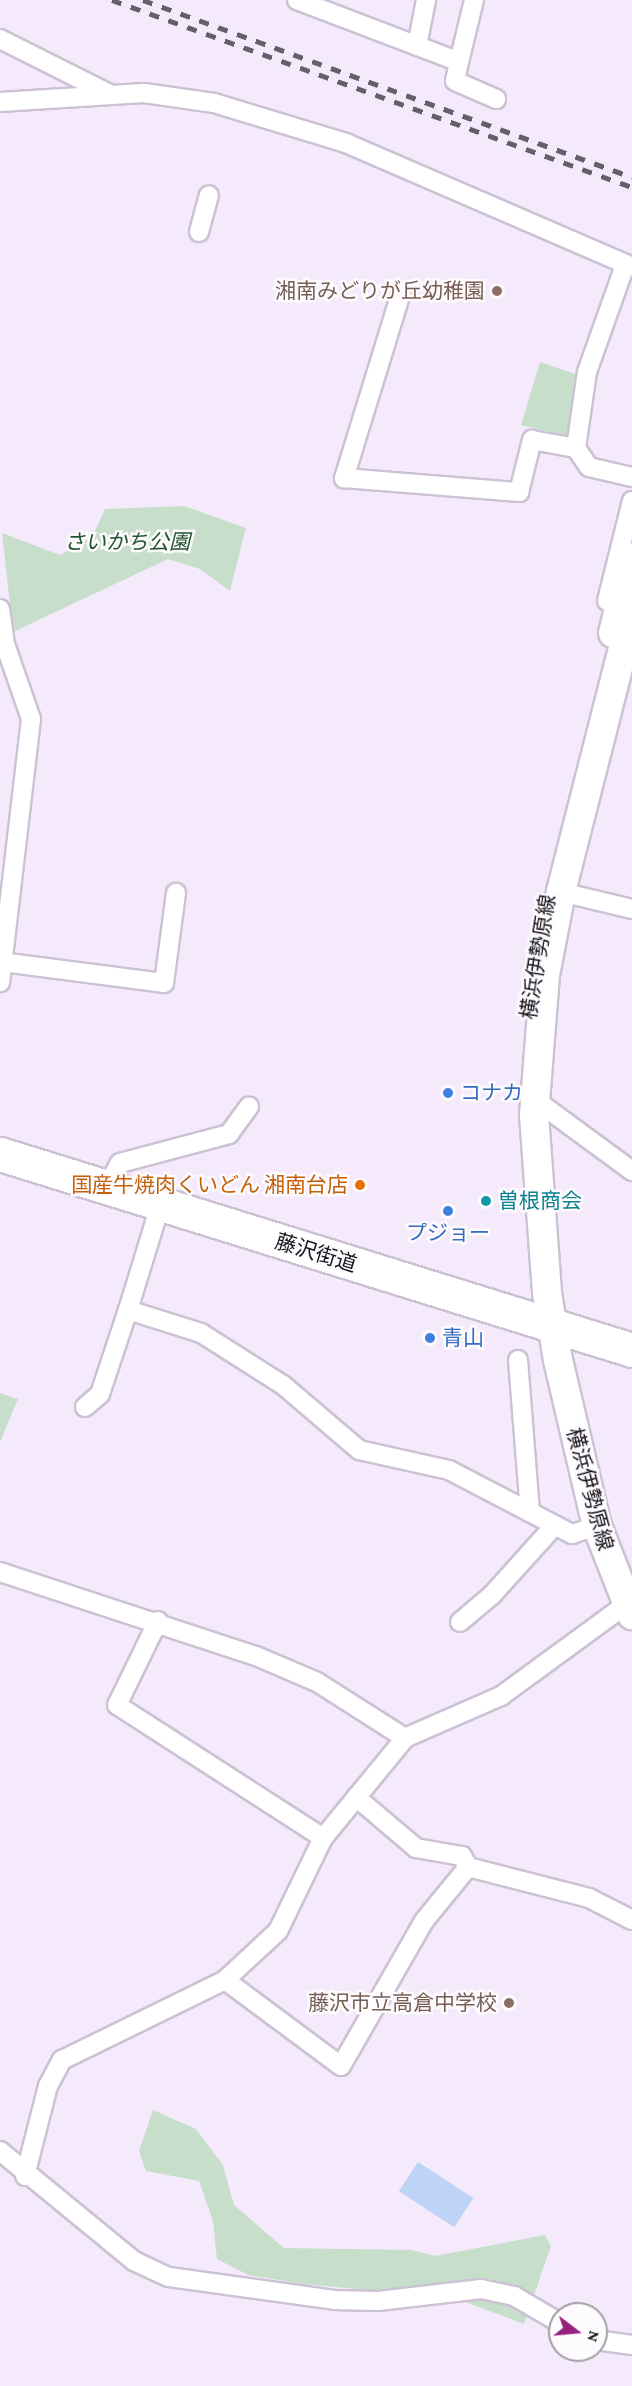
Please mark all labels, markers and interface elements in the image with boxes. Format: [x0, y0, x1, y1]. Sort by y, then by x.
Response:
place label: 湘南みどりが丘幼稚園 [275, 278, 485, 304]
marker: 湘南みどりが丘幼稚園 [490, 284, 504, 298]
park label: さいかち公園 [64, 529, 190, 555]
street label: 横浜伊勢原線 [516, 893, 560, 1021]
place label: コナカ [460, 1080, 523, 1106]
marker: コナカ [441, 1086, 455, 1100]
place label: 国産牛焼肉くいどん 湘南台店 [71, 1172, 348, 1198]
marker: 国産牛焼肉くいどん 湘南台店 [353, 1178, 367, 1192]
place label: 曽根商会 [498, 1188, 582, 1214]
marker: 曽根商会 [479, 1194, 493, 1208]
marker: プジョー [441, 1204, 455, 1218]
place label: プジョー [406, 1220, 490, 1246]
street label: 藤沢街道 [272, 1229, 360, 1277]
place label: 青山 [442, 1325, 484, 1351]
marker: 青山 [423, 1331, 437, 1345]
street label: 横浜伊勢原線 [562, 1425, 618, 1553]
place label: 藤沢市立高倉中学校 [308, 1990, 497, 2016]
marker: 藤沢市立高倉中学校 [502, 1996, 516, 2010]
north arrow [548, 2302, 608, 2362]
text: N [584, 2329, 604, 2344]

